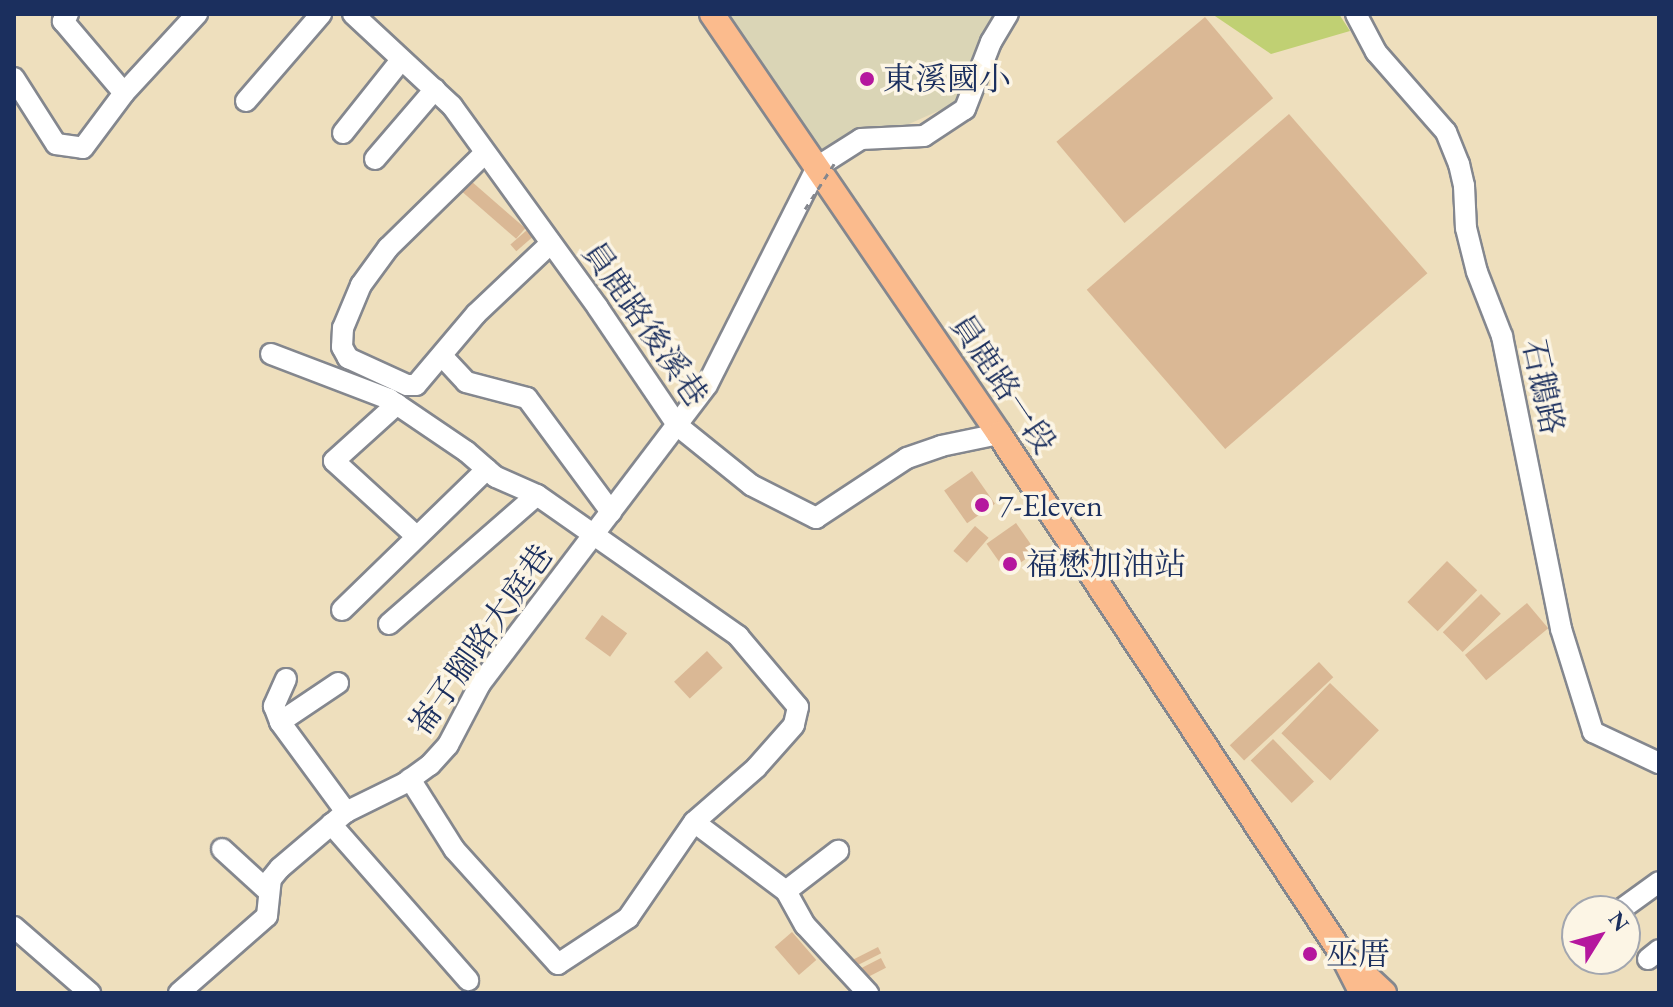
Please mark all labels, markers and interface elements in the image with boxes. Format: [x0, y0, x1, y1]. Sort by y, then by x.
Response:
place label: 東溪國小 [883, 60, 1011, 98]
marker: 東溪國小 [858, 70, 876, 88]
street label: 員鹿路後溪巷 [574, 234, 716, 414]
street label: 員鹿路一段 [942, 307, 1064, 461]
street label: 石鵝路 [1514, 336, 1572, 438]
place label: 7-Eleven [998, 486, 1103, 524]
marker: 7-Eleven [973, 496, 991, 514]
street label: 崙子腳路大庭巷 [401, 537, 561, 743]
place label: 福懋加油站 [1026, 545, 1186, 583]
marker: 福懋加油站 [1001, 555, 1019, 573]
north arrow [1561, 895, 1641, 975]
text: N [1602, 906, 1636, 937]
place label: 巫厝 [1326, 935, 1390, 973]
marker: 巫厝 [1301, 945, 1319, 963]

